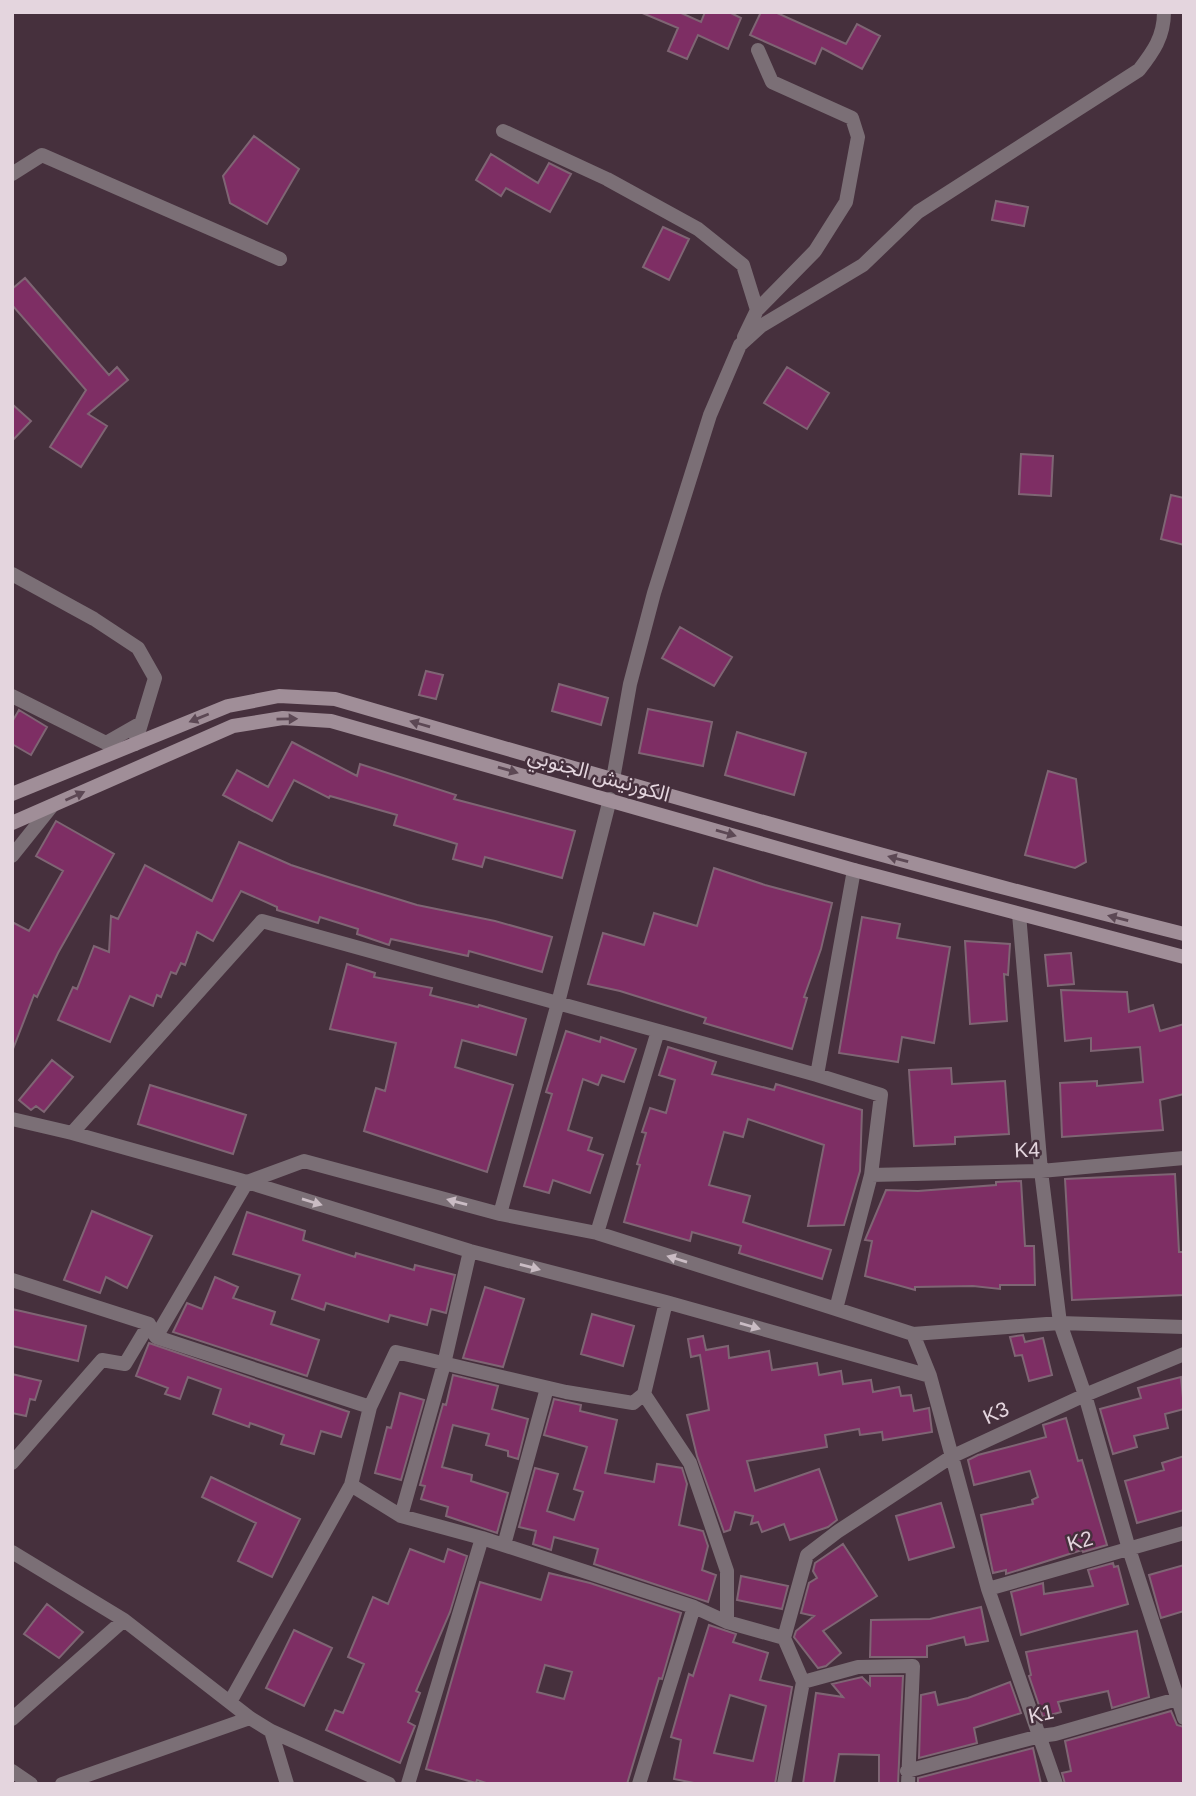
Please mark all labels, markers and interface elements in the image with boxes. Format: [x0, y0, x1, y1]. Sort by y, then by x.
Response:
one-way arrow [188, 713, 209, 724]
one-way arrow [276, 713, 298, 725]
one-way arrow [409, 718, 430, 728]
street label: الكورنيش الجنوبي [524, 743, 673, 810]
one-way arrow [497, 766, 518, 776]
one-way arrow [65, 790, 85, 802]
one-way arrow [716, 828, 738, 839]
one-way arrow [887, 854, 908, 864]
one-way arrow [1106, 912, 1128, 923]
street label: K4 [1014, 1138, 1041, 1161]
one-way arrow [302, 1197, 323, 1208]
one-way arrow [446, 1197, 467, 1207]
one-way arrow [667, 1253, 688, 1263]
one-way arrow [520, 1262, 542, 1273]
one-way arrow [739, 1321, 761, 1332]
street label: K3 [979, 1397, 1012, 1428]
street label: K2 [1064, 1526, 1095, 1555]
street label: K1 [1026, 1700, 1056, 1727]

